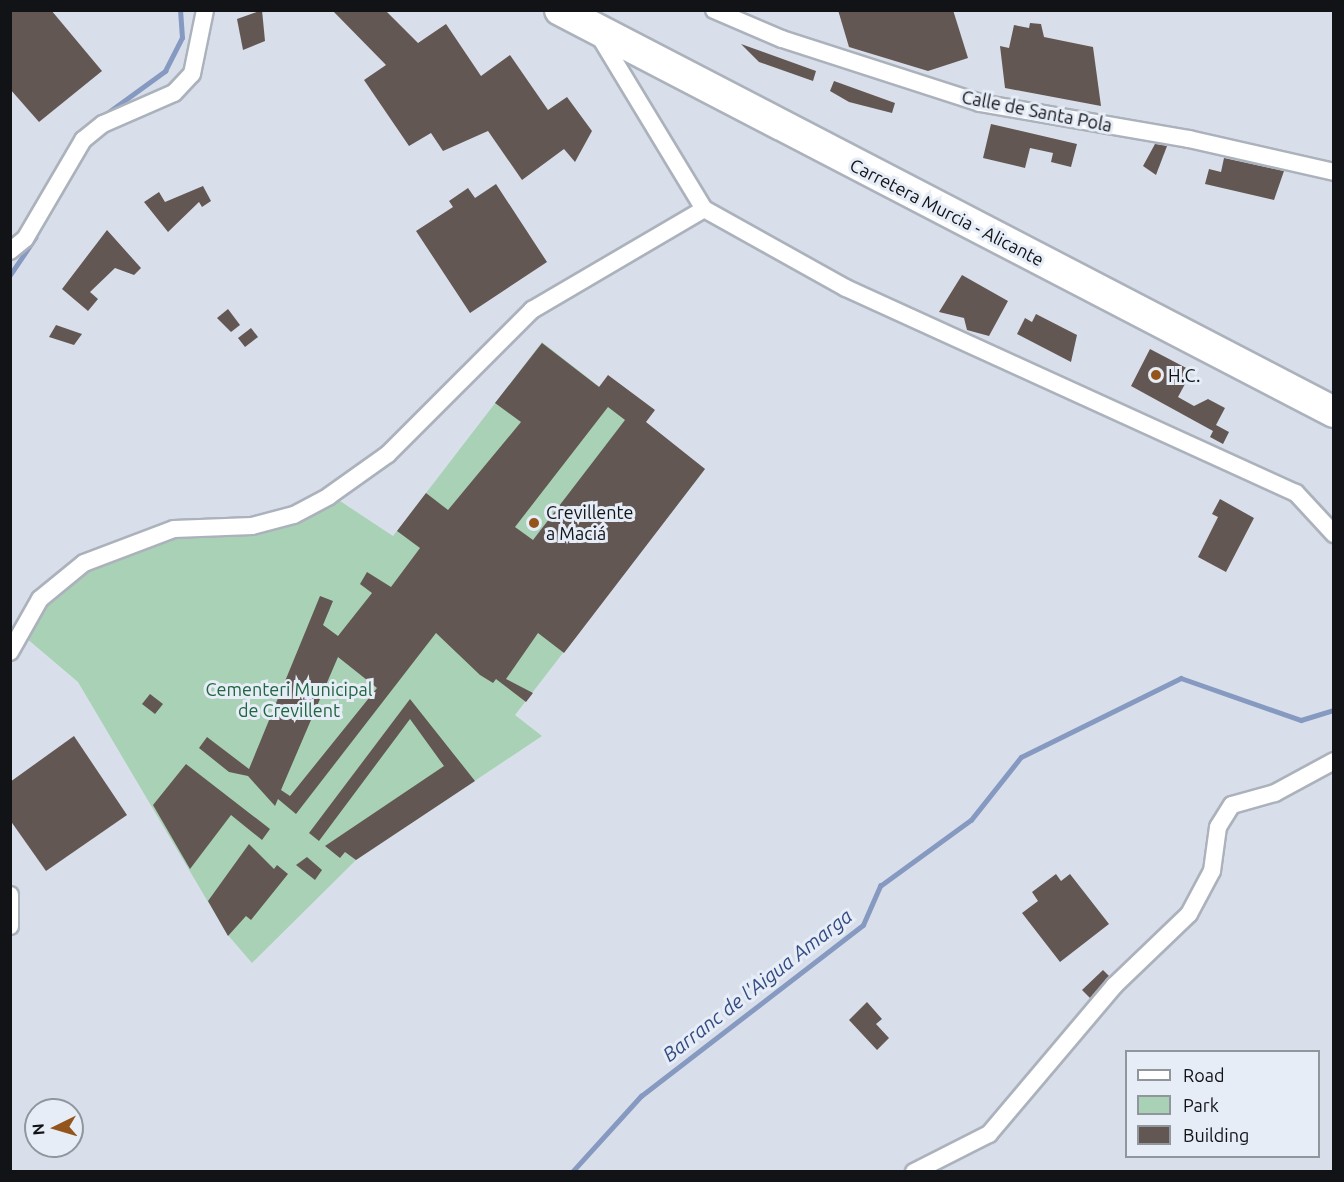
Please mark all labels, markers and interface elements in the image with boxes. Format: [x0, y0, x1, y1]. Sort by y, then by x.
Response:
street label: Calle de Santa Pola [960, 86, 1114, 136]
street label: Carretera Murcia - Alicante [846, 154, 1048, 270]
place label: H.C. [1168, 364, 1200, 386]
marker: H.C. [1149, 368, 1163, 382]
place label: Crevillente a Maciá [546, 502, 634, 544]
marker: Crevillente a Maciá [527, 516, 541, 530]
park label: Cementeri Municipal de Crevillent [206, 679, 372, 722]
water label: Barranc de l'Aigua Amarga [658, 904, 856, 1066]
legend [1125, 1050, 1320, 1158]
text: Road [1183, 1065, 1225, 1085]
text: Park [1183, 1095, 1219, 1115]
north arrow [24, 1098, 84, 1158]
text: N [29, 1123, 48, 1136]
text: Building [1183, 1125, 1249, 1145]

